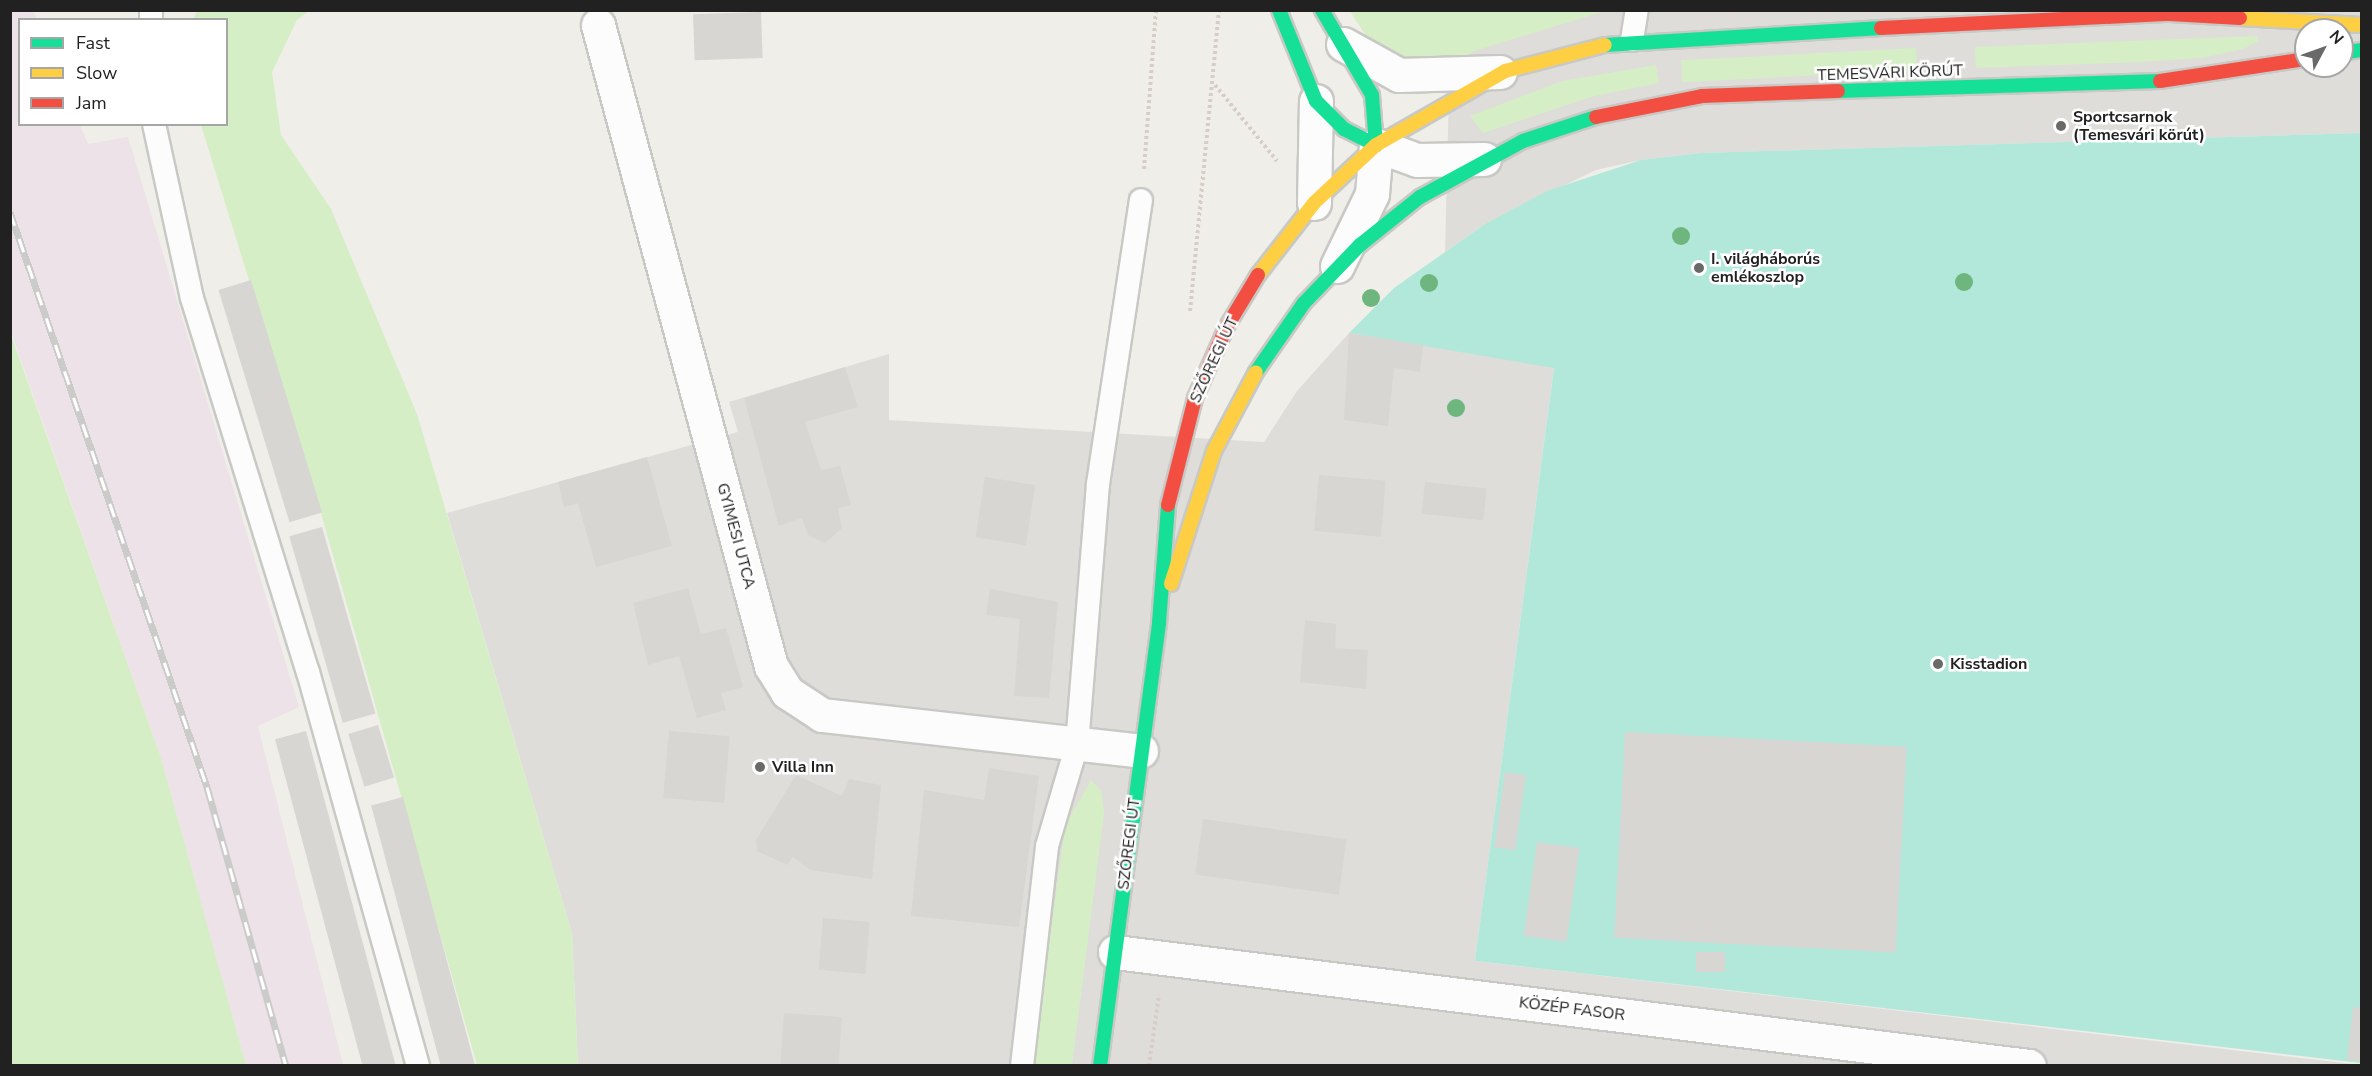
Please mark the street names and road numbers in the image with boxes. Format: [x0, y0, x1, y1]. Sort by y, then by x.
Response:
street label: TEMESVÁRI KÖRÚT [1817, 61, 1963, 85]
street label: SZŐREGI ÚT [1186, 314, 1242, 406]
street label: GYIMESI UTCA [713, 481, 759, 591]
street label: SZŐREGI ÚT [1114, 797, 1144, 891]
street label: KÖZÉP FASOR [1518, 993, 1626, 1025]

